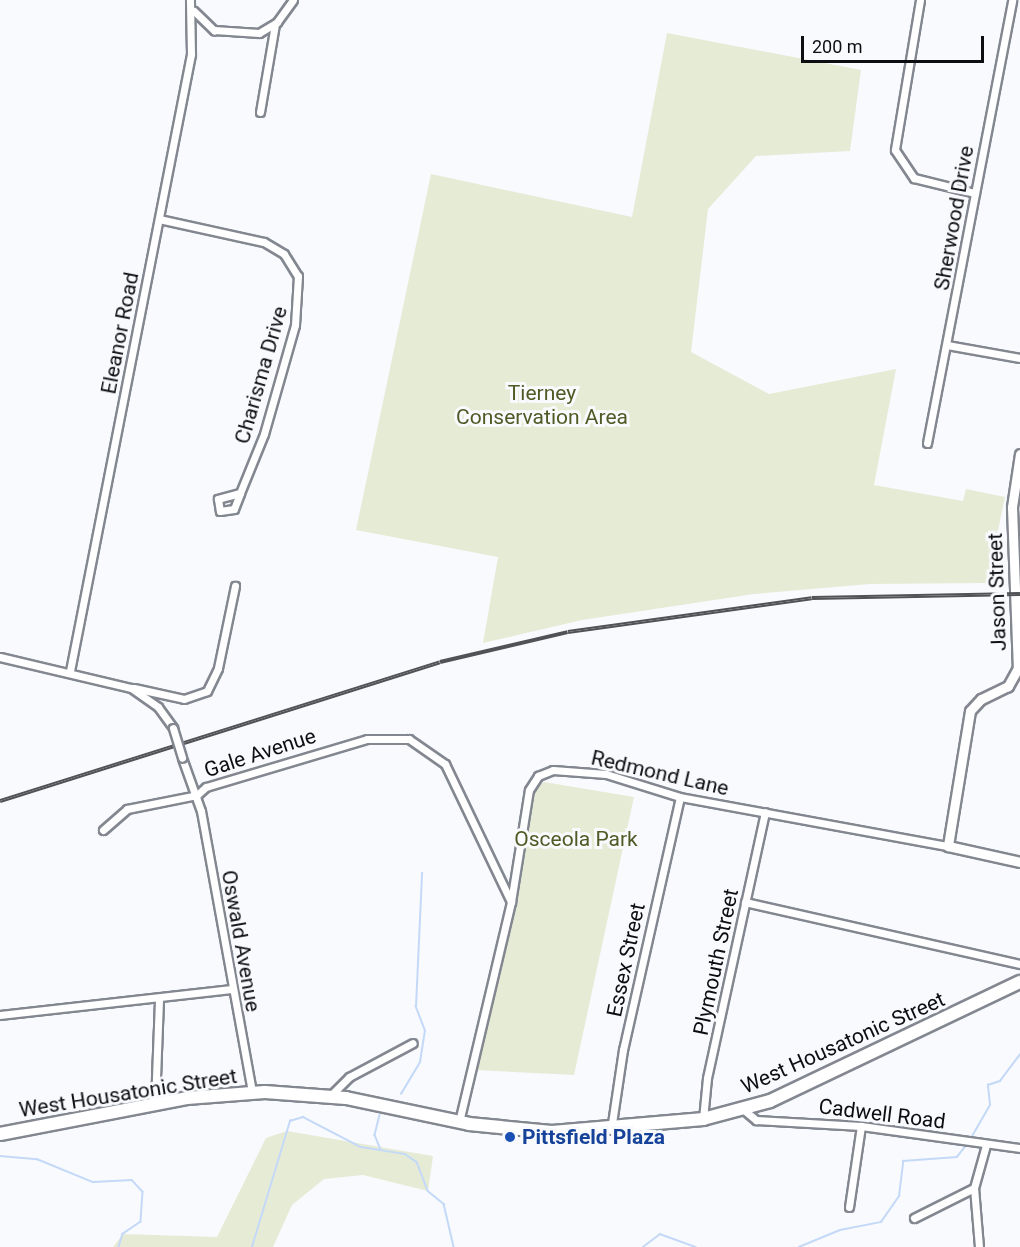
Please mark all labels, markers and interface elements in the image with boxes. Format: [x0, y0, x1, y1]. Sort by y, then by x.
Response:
scale bar [804, 24, 987, 62]
text: 200 m [812, 36, 863, 57]
street label: Sherwood Drive [929, 144, 979, 292]
street label: Eleanor Road [96, 270, 144, 396]
street label: Charisma Drive [229, 303, 293, 447]
park label: Tierney Conservation Area [456, 380, 628, 430]
street label: Jason Street [982, 533, 1012, 651]
street label: Gale Avenue [201, 723, 319, 783]
street label: Redmond Lane [589, 745, 731, 801]
park label: Osceola Park [514, 826, 638, 852]
street label: Oswald Avenue [216, 868, 266, 1014]
street label: Plymouth Street [688, 886, 744, 1038]
street label: Essex Street [602, 901, 650, 1019]
street label: West Housatonic Street [737, 987, 949, 1099]
street label: West Housatonic Street [17, 1063, 239, 1123]
street label: Cadwell Road [817, 1094, 947, 1134]
place label: Pittsfield Plaza [522, 1124, 665, 1150]
marker: Pittsfield Plaza [503, 1130, 517, 1144]

